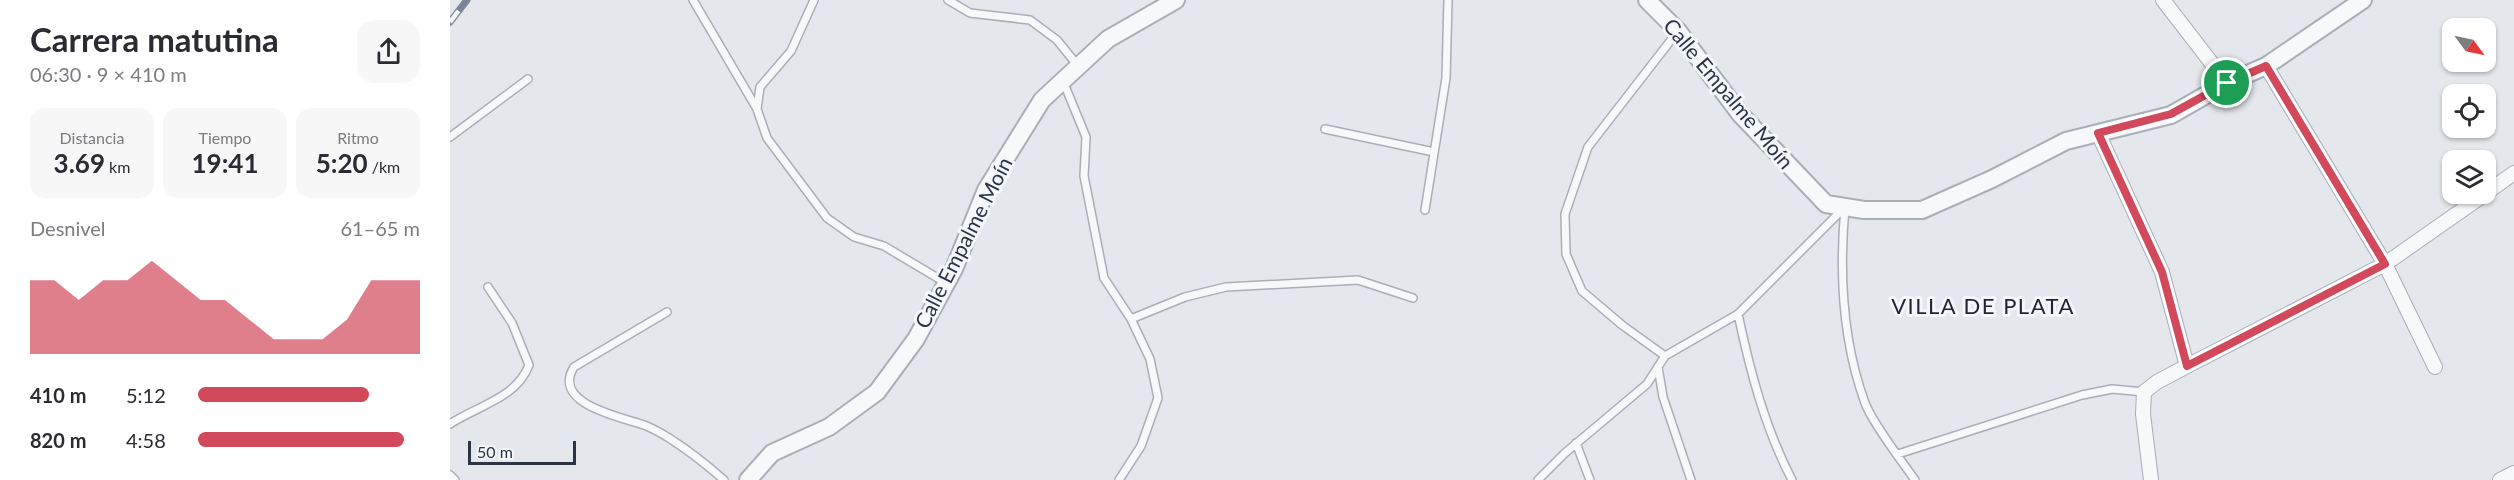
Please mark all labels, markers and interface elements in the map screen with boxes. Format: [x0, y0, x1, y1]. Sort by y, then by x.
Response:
street label: Calle Empalme Moín [1659, 13, 1799, 173]
north arrow [2442, 18, 2496, 72]
map controls [2442, 18, 2496, 204]
text: Carrera matutina [30, 19, 279, 59]
button: share [357, 20, 420, 83]
pin [2201, 57, 2252, 108]
text: 06:30 · 9 × 410 m [30, 62, 187, 86]
icon: arrive [2210, 66, 2243, 99]
button: locate [2442, 84, 2496, 138]
text: Distancia [60, 128, 124, 147]
text: Tiempo [199, 128, 251, 147]
text: Ritmo [337, 128, 379, 147]
text: 3.69 [54, 147, 105, 179]
text: 19:41 [191, 147, 259, 179]
text: 5:20 [316, 147, 368, 179]
button: layers [2442, 150, 2496, 204]
street label: Calle Empalme Moín [909, 153, 1017, 332]
text: km [105, 157, 130, 176]
text: /km [368, 157, 400, 176]
text: Desnivel [30, 216, 106, 240]
text: 61–65 m [340, 216, 420, 240]
district label: VILLA DE PLATA [1891, 292, 2075, 319]
text: 410 m [30, 383, 86, 407]
text: 5:12 [126, 383, 166, 407]
text: 820 m [30, 428, 86, 452]
text: 4:58 [126, 428, 166, 452]
scale bar [468, 438, 576, 466]
text: 50 m [477, 442, 513, 461]

